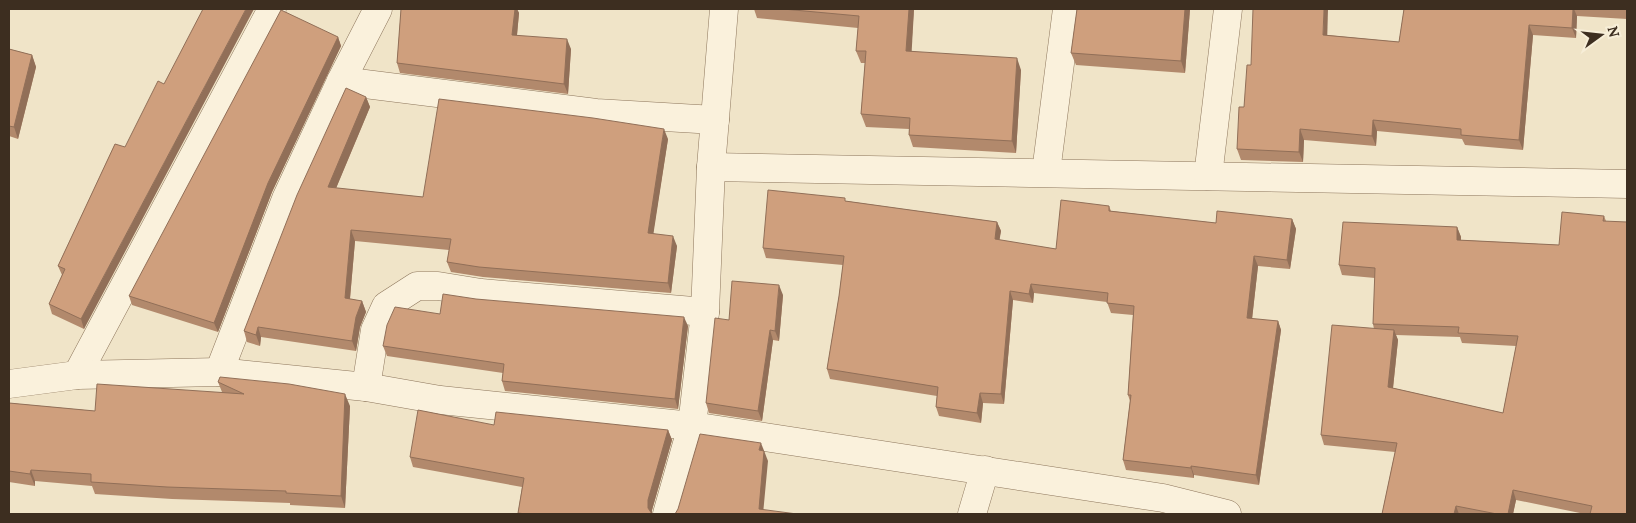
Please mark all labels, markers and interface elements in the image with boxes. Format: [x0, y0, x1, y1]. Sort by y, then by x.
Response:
north arrow [1576, 10, 1626, 60]
text: N [1603, 24, 1624, 39]

